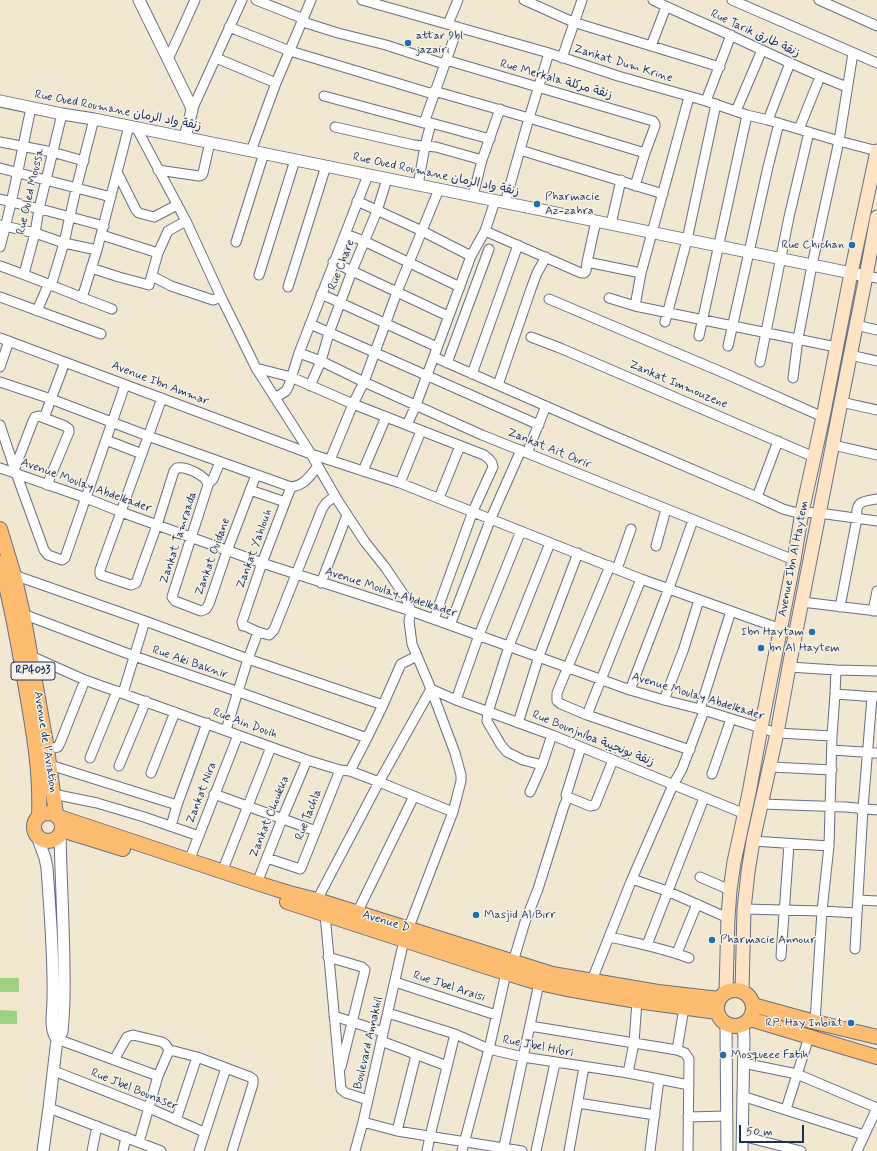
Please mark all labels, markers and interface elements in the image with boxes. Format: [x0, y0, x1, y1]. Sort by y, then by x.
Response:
street label: Rue Tarik زنقة طارق [708, 7, 802, 61]
place label: attar 9bl jazairi [416, 29, 463, 57]
marker: attar 9bl jazairi [403, 38, 413, 48]
street label: Zankat Dum Krine [572, 42, 674, 86]
street label: Rue Merkala زنقة مركلة [498, 57, 614, 103]
street label: Rue Oued Roumane زنقة واد الرمان [33, 88, 203, 134]
street label: Rue Ouled Moussa [14, 148, 48, 236]
street label: Rue Oued Roumane زنقة واد الرمان [352, 150, 520, 200]
place label: Pharmacie Az-zahra [545, 190, 600, 218]
marker: Pharmacie Az-zahra [532, 199, 542, 209]
street label: Rue Chare [326, 238, 358, 292]
place label: Rue Chichan [781, 238, 844, 252]
marker: Rue Chichan [847, 240, 857, 250]
street label: Zankat Immouzene [627, 358, 729, 412]
street label: Avenue Ibn Ammar [109, 359, 211, 409]
street label: Zankat Ait Ourir [505, 426, 593, 472]
street label: Avenue Moulay Abdelkader [19, 456, 153, 516]
street label: Zankat Tamraada [157, 490, 201, 586]
street label: Avenue Ibn Al Haytem [776, 500, 812, 618]
street label: Zankat Yahlouh [234, 507, 276, 591]
street label: Zankat Ouidane [192, 516, 234, 598]
street label: Avenue Moulay Abdelkader [323, 565, 459, 621]
place label: Ibn Haytam [741, 625, 804, 639]
marker: Ibn Haytam [807, 627, 817, 637]
place label: bn Al Haytem [769, 641, 840, 655]
street label: Rue Aki Baknir [150, 643, 230, 683]
marker: bn Al Haytem [756, 643, 766, 653]
road number: RP4033 [11, 662, 55, 680]
street label: Avenue Moulay Abdelkader [630, 670, 766, 724]
street label: Avenue de l'Aviation [30, 690, 60, 794]
street label: Rue Ain Douih [211, 706, 279, 742]
street label: Rue Bounjniba زنقة بونجيبة [530, 708, 656, 770]
street label: Zankat Nira [184, 760, 220, 826]
street label: Zankat Choukka [247, 774, 293, 860]
street label: Rue Tachla [293, 787, 325, 843]
street label: Avenue D [360, 908, 412, 936]
place label: Masjid Al Birr [484, 908, 556, 922]
marker: Masjid Al Birr [471, 910, 481, 920]
place label: Pharmacie Annour [720, 933, 816, 947]
marker: Pharmacie Annour [707, 935, 717, 945]
street label: Rue Jbel Araisi [411, 969, 487, 1005]
street label: Boulevard Annakhil [351, 995, 387, 1091]
place label: RP. Hay Inbiat [765, 1016, 843, 1030]
marker: RP. Hay Inbiat [846, 1018, 856, 1028]
street label: Rue Jbel Hibri [501, 1033, 575, 1061]
place label: Mosqueee Fatih [731, 1048, 808, 1062]
marker: Mosqueee Fatih [718, 1050, 728, 1060]
street label: Rue Jbel Bounaser [89, 1066, 179, 1114]
scale bar [741, 1117, 806, 1143]
text: 50 m [746, 1124, 773, 1140]

